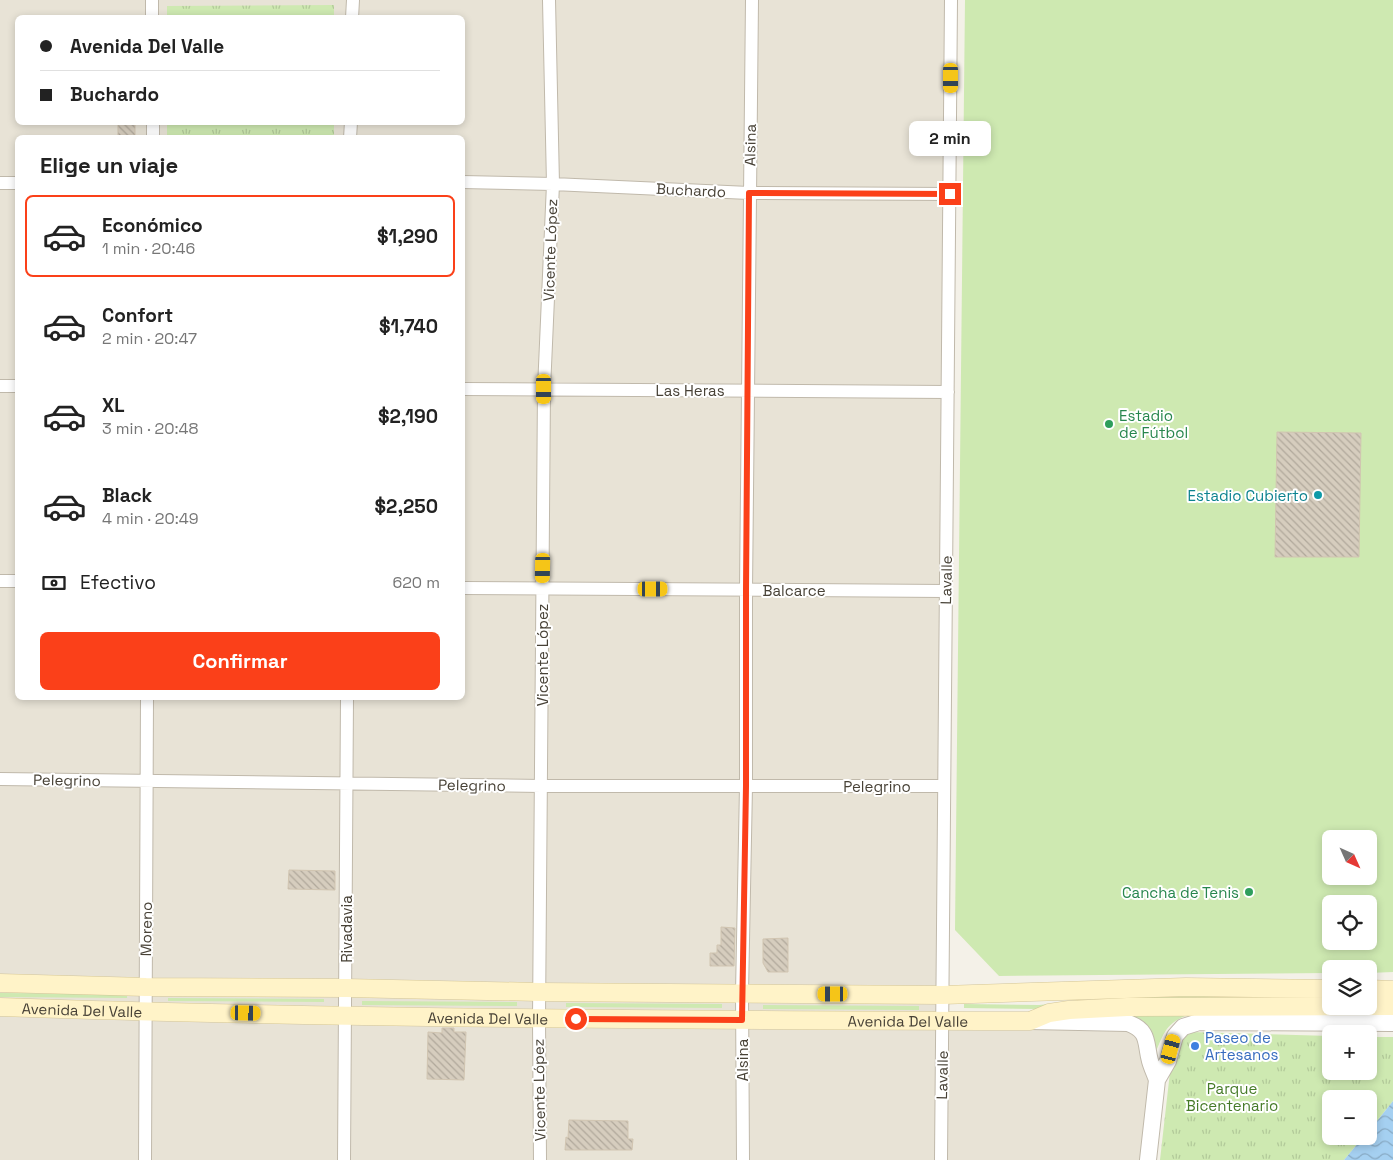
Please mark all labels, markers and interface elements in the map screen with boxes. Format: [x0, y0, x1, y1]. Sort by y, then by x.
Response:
text: Avenida Del Valle [70, 34, 224, 59]
car [943, 63, 958, 93]
text: Buchardo [70, 82, 159, 107]
callout: 2 min [909, 121, 991, 156]
street label: Alsina [740, 123, 760, 166]
text: 2 min [929, 128, 971, 149]
text: Elige un viaje [40, 151, 178, 179]
street label: Buchardo [655, 179, 727, 201]
route end [939, 183, 961, 205]
street label: Vicente López [539, 198, 561, 302]
text: Económico [102, 213, 203, 238]
icon: car [42, 214, 87, 259]
text: $1,290 [377, 224, 438, 249]
text: 1 min · 20:46 [102, 238, 195, 259]
text: Confort [102, 303, 173, 328]
icon: car [42, 304, 87, 349]
text: $1,740 [379, 314, 438, 339]
text: 2 min · 20:47 [102, 328, 197, 349]
car [536, 374, 551, 404]
street label: Las Heras [655, 381, 725, 400]
text: XL [102, 393, 125, 418]
icon: car [42, 394, 87, 439]
text: $2,190 [378, 404, 438, 429]
place label: Estadio de Fútbol [1119, 406, 1188, 442]
text: 3 min · 20:48 [102, 418, 198, 439]
marker: Estadio de Fútbol [1103, 418, 1115, 430]
text: Black [102, 483, 152, 508]
icon: car [42, 484, 87, 529]
place label: Estadio Cubierto [1188, 486, 1308, 505]
marker: Estadio Cubierto [1312, 489, 1324, 501]
text: $2,250 [375, 494, 438, 519]
text: 4 min · 20:49 [102, 508, 199, 529]
car [535, 553, 550, 583]
street label: Lavalle [936, 555, 956, 605]
icon: cash [40, 569, 68, 597]
text: Efectivo [80, 570, 156, 595]
text: 620 m [392, 572, 440, 593]
street label: Balcarce [762, 581, 826, 600]
car [638, 582, 668, 597]
street label: Vicente López [533, 604, 552, 706]
button: Confirmar [40, 632, 440, 690]
street label: Pelegrino [33, 770, 101, 790]
street label: Pelegrino [438, 775, 506, 795]
street label: Pelegrino [843, 777, 911, 796]
north arrow [1322, 830, 1378, 885]
map controls [1322, 830, 1377, 1145]
place label: Cancha de Tenis [1122, 883, 1239, 902]
marker: Cancha de Tenis [1243, 886, 1255, 898]
street label: Rivadavia [337, 895, 356, 963]
button: locate [1322, 895, 1377, 950]
street label: Moreno [136, 901, 156, 957]
button: layers [1322, 960, 1377, 1015]
car [818, 987, 848, 1002]
street label: Avenida Del Valle [21, 998, 143, 1021]
car [230, 1005, 261, 1021]
street label: Avenida Del Valle [427, 1008, 548, 1028]
route start [565, 1008, 587, 1030]
street label: Avenida Del Valle [847, 1011, 968, 1030]
button: + [1322, 1025, 1377, 1080]
place label: Paseo de Artesanos [1205, 1028, 1279, 1064]
car [1159, 1033, 1182, 1065]
street label: Alsina [733, 1038, 752, 1081]
street label: Vicente López [529, 1039, 549, 1141]
marker: Paseo de Artesanos [1189, 1040, 1201, 1052]
street label: Lavalle [932, 1050, 952, 1100]
park label: Parque Bicentenario [1186, 1079, 1278, 1115]
button: − [1322, 1090, 1377, 1145]

